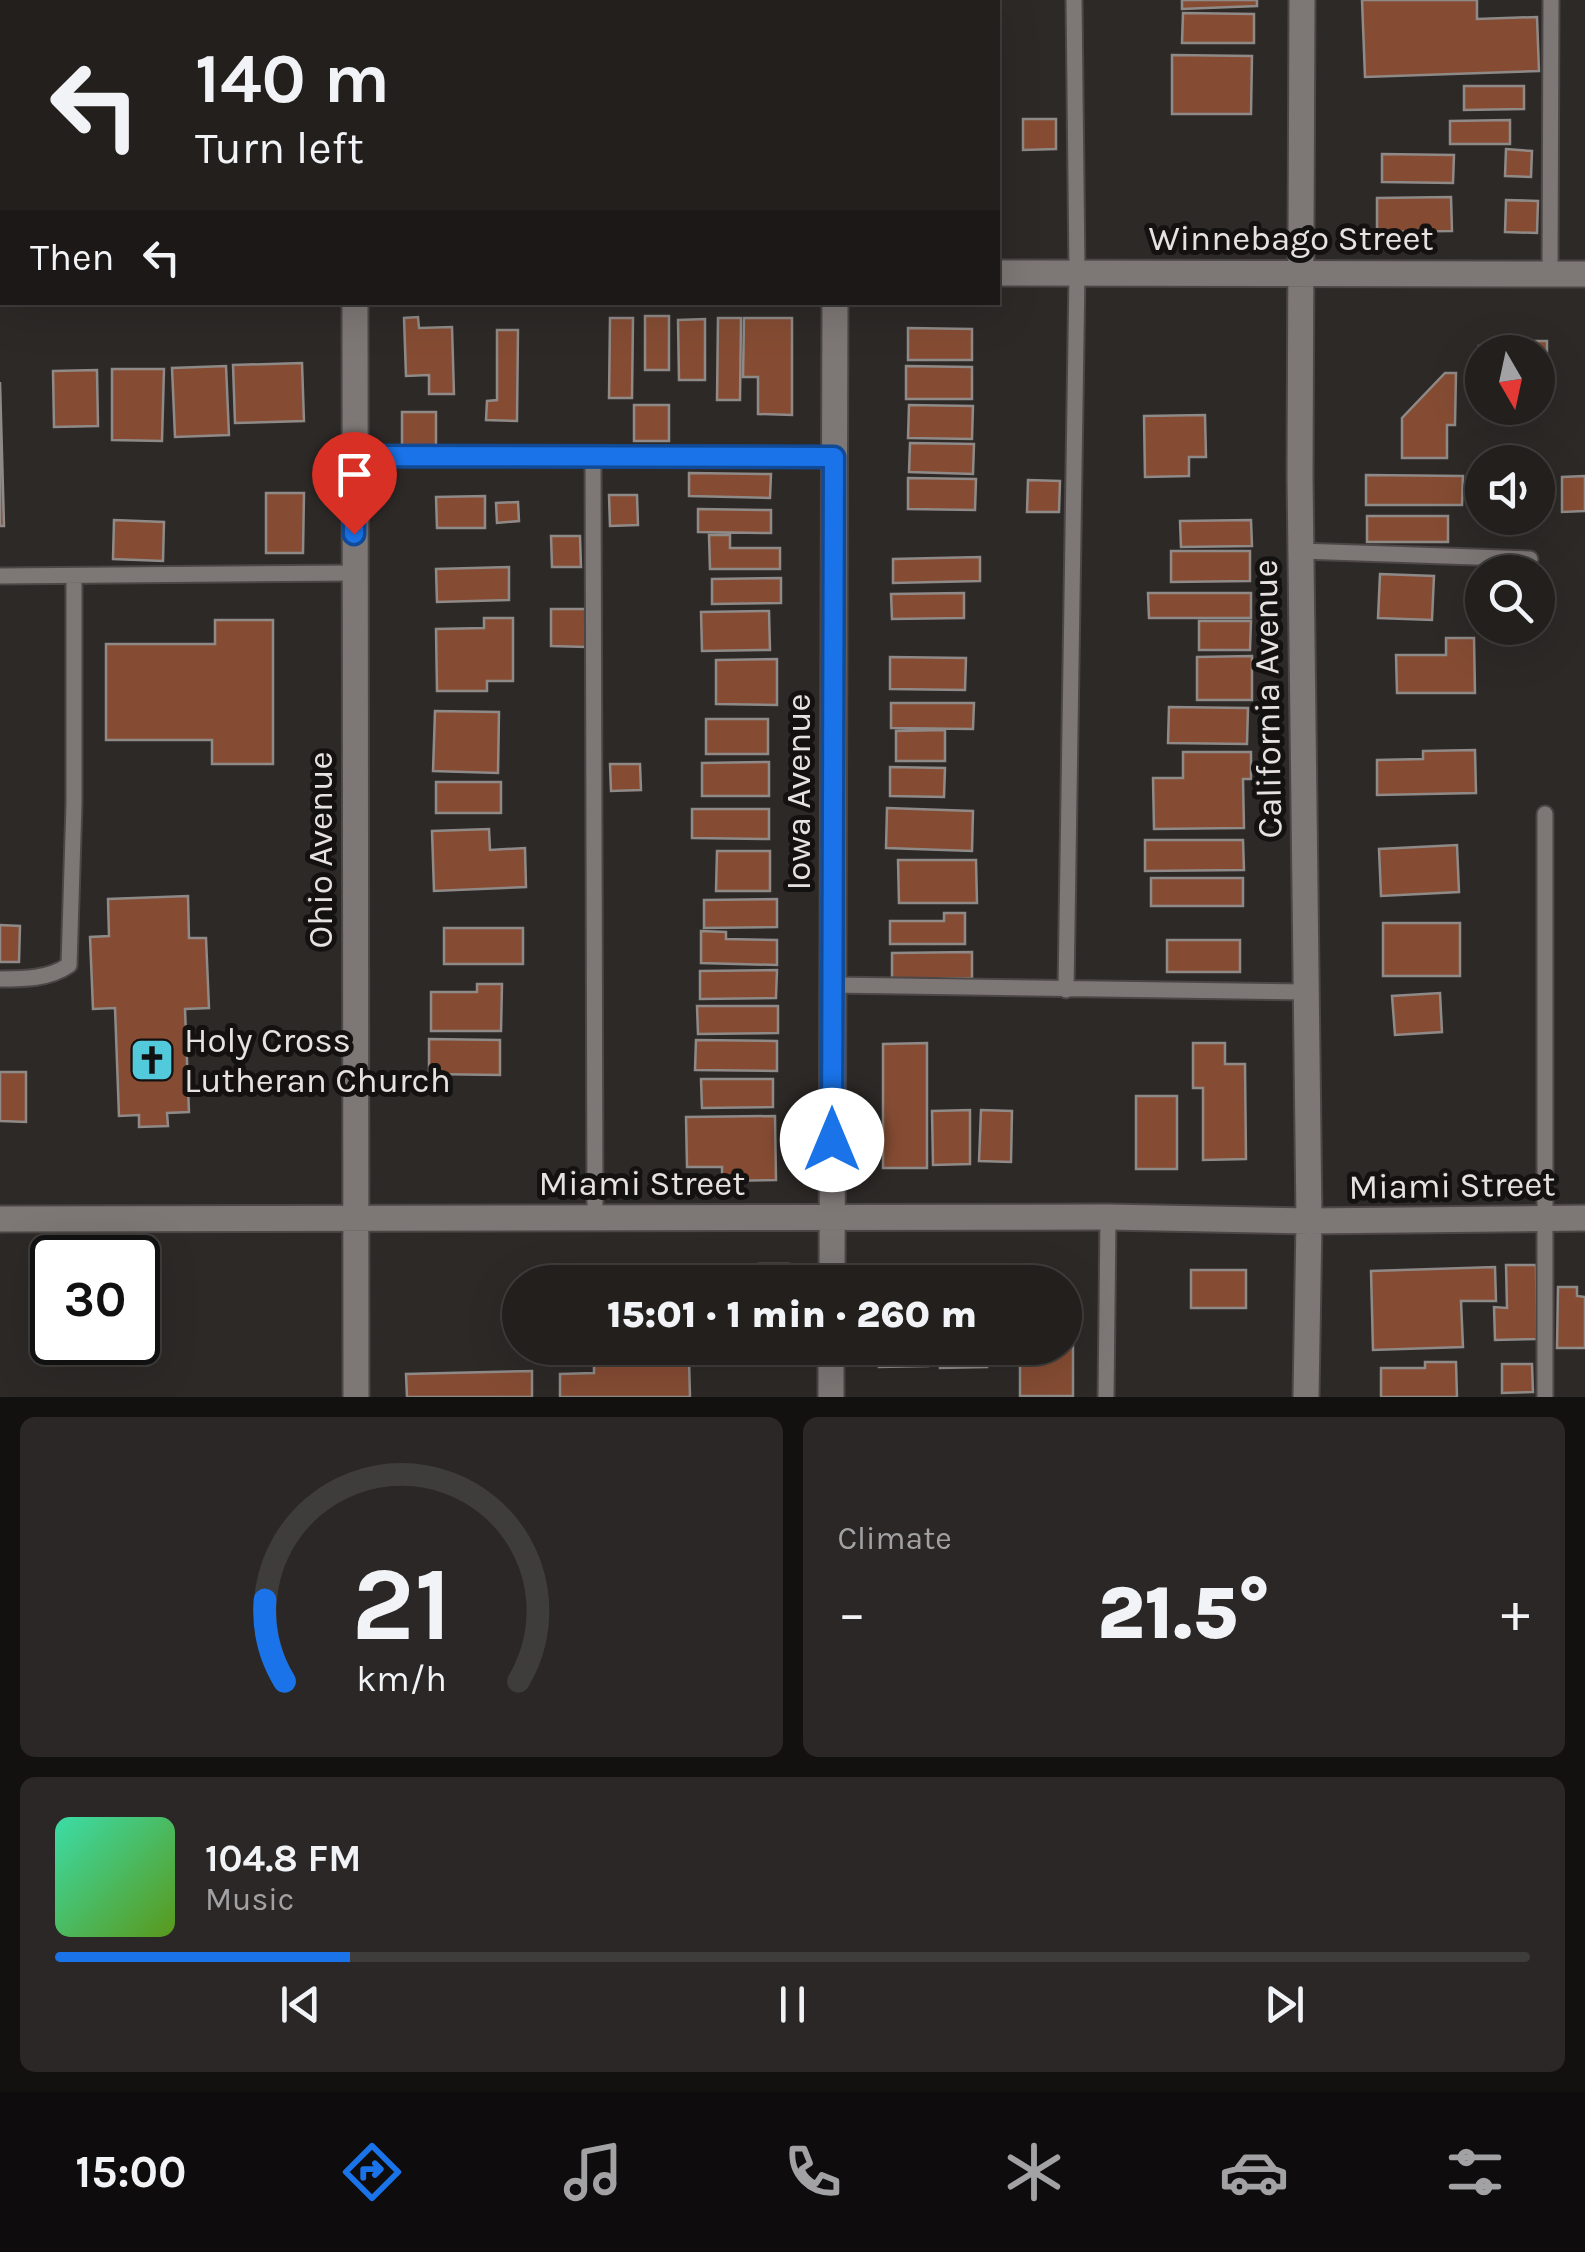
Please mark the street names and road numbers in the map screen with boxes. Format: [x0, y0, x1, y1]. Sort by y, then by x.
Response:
street label: Winnebago Street [1148, 218, 1434, 259]
street label: California Avenue [1245, 559, 1290, 839]
street label: Iowa Avenue [778, 693, 819, 891]
street label: Ohio Avenue [300, 752, 341, 948]
street label: Miami Street [539, 1163, 745, 1204]
street label: Miami Street [1348, 1163, 1556, 1208]

